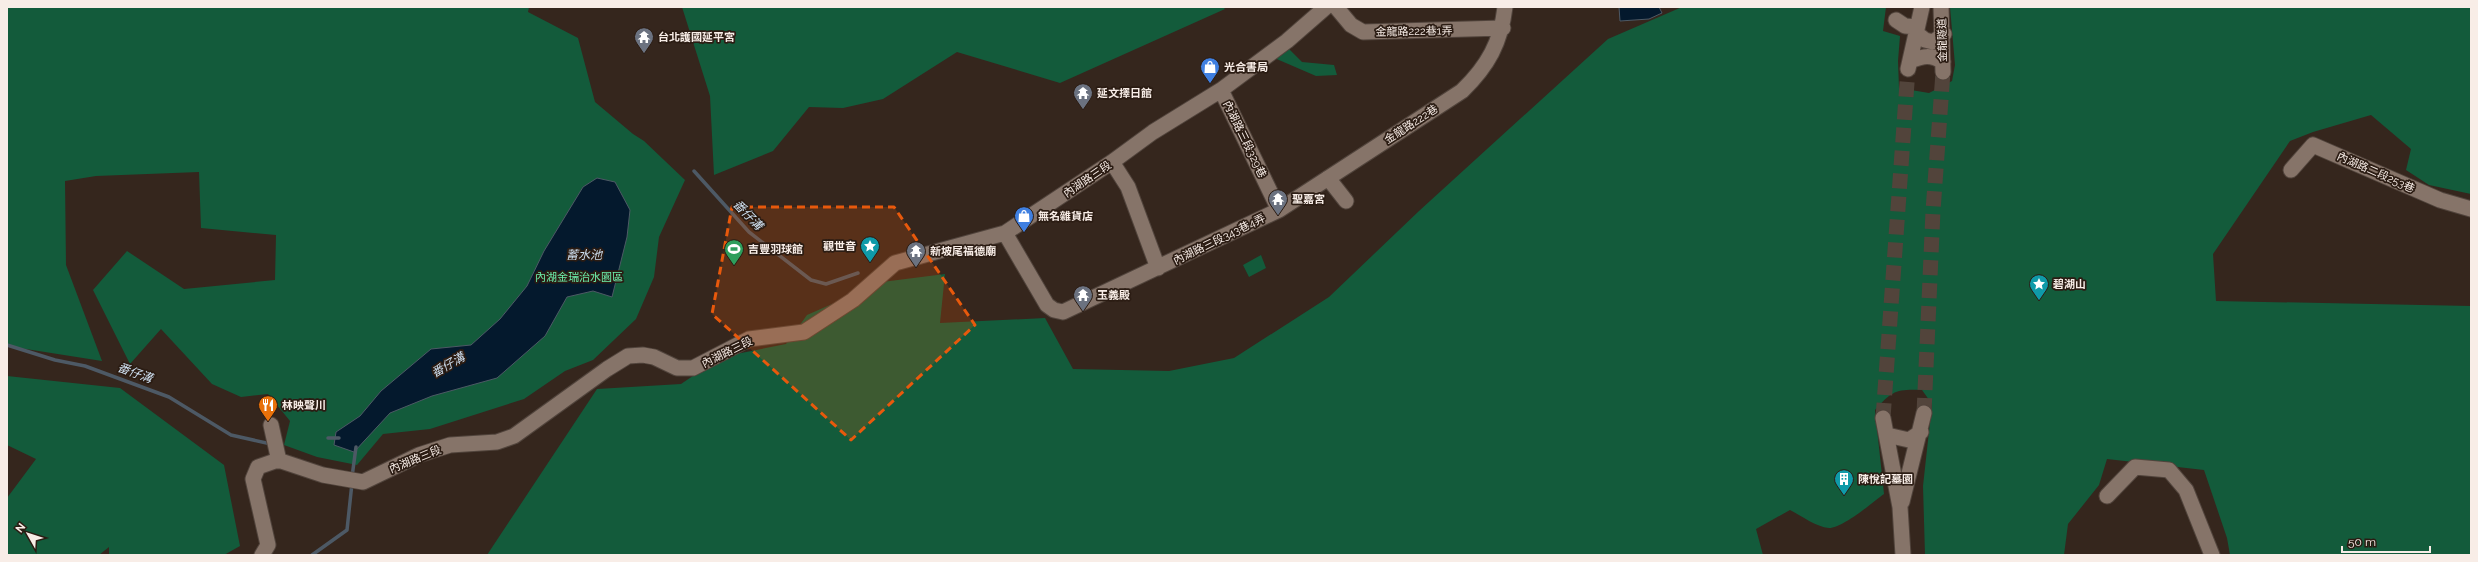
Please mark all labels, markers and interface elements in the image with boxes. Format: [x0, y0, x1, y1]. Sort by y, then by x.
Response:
street label: 金龍隧道 [1936, 18, 1949, 62]
street label: 金龍路222巷1弄 [1375, 24, 1453, 39]
temple icon: 台北護國延平宮 [633, 26, 655, 54]
place label: 台北護國延平宮 [658, 31, 735, 44]
shop icon: 光合書局 [1199, 56, 1221, 84]
place label: 光合書局 [1224, 61, 1268, 74]
temple icon: 延文擇日館 [1072, 82, 1094, 110]
place label: 延文擇日館 [1097, 87, 1152, 100]
street label: 內湖路三段329巷 [1220, 99, 1269, 180]
street label: 金龍路222巷 [1382, 102, 1440, 147]
street label: 內湖路二段253巷 [2335, 150, 2417, 195]
street label: 內湖路三段 [1061, 159, 1114, 200]
temple icon: 聖嘉宮 [1267, 188, 1289, 216]
place label: 聖嘉宮 [1292, 193, 1325, 206]
water label: 番仔溝 [730, 197, 767, 234]
shop icon: 無名雜貨店 [1013, 205, 1035, 233]
place label: 無名雜貨店 [1038, 210, 1093, 223]
street label: 內湖路三段343巷4弄 [1171, 212, 1267, 267]
place icon: 觀世音 [859, 235, 881, 263]
sports icon: 吉豐羽球館 [723, 238, 745, 266]
place label: 觀世音 [823, 240, 856, 253]
temple icon: 新坡尾福德廟 [905, 240, 927, 268]
place label: 吉豐羽球館 [748, 243, 803, 256]
place label: 新坡尾福德廟 [930, 245, 996, 258]
water label: 蓄水池 [566, 248, 604, 262]
park label: 內湖金瑞治水園區 [535, 271, 623, 284]
place icon: 碧湖山 [2028, 273, 2050, 301]
place label: 碧湖山 [2053, 278, 2086, 291]
temple icon: 玉義殿 [1072, 284, 1094, 312]
place label: 玉義殿 [1097, 289, 1130, 302]
street label: 內湖路三段 [700, 335, 755, 370]
water label: 番仔溝 [429, 349, 469, 380]
water label: 番仔溝 [116, 360, 156, 386]
restaurant icon: 林映聲川 [257, 394, 279, 422]
place label: 林映聲川 [282, 399, 326, 412]
street label: 內湖路三段 [387, 443, 443, 476]
building icon: 陳悅記墓園 [1833, 468, 1855, 496]
place label: 陳悅記墓園 [1858, 473, 1913, 486]
north arrow [8, 514, 48, 554]
text: N [13, 521, 28, 535]
scale bar [2342, 528, 2430, 554]
text: 50 m [2348, 535, 2376, 549]

